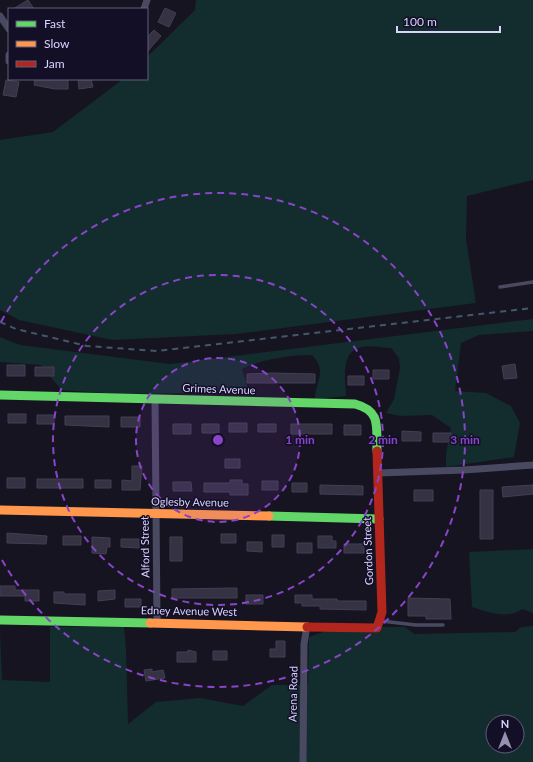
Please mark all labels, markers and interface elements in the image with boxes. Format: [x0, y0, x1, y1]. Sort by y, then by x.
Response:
legend [8, 8, 148, 80]
scale bar [397, 8, 500, 34]
text: 100 m [403, 14, 437, 29]
text: Fast [44, 16, 66, 31]
text: Slow [44, 36, 70, 51]
text: Jam [44, 56, 65, 71]
street label: Grimes Avenue [182, 381, 256, 396]
text: 1 min [285, 432, 315, 447]
text: 2 min [368, 432, 398, 447]
text: 3 min [450, 432, 480, 447]
centre of rings [211, 433, 225, 447]
street label: Oglesby Avenue [151, 494, 229, 509]
street label: Alford Street [137, 516, 152, 578]
street label: Gordon Street [360, 517, 375, 585]
street label: Edney Avenue West [141, 603, 237, 618]
street label: Arena Road [286, 666, 299, 722]
north arrow [485, 714, 525, 754]
text: N [501, 717, 509, 730]

